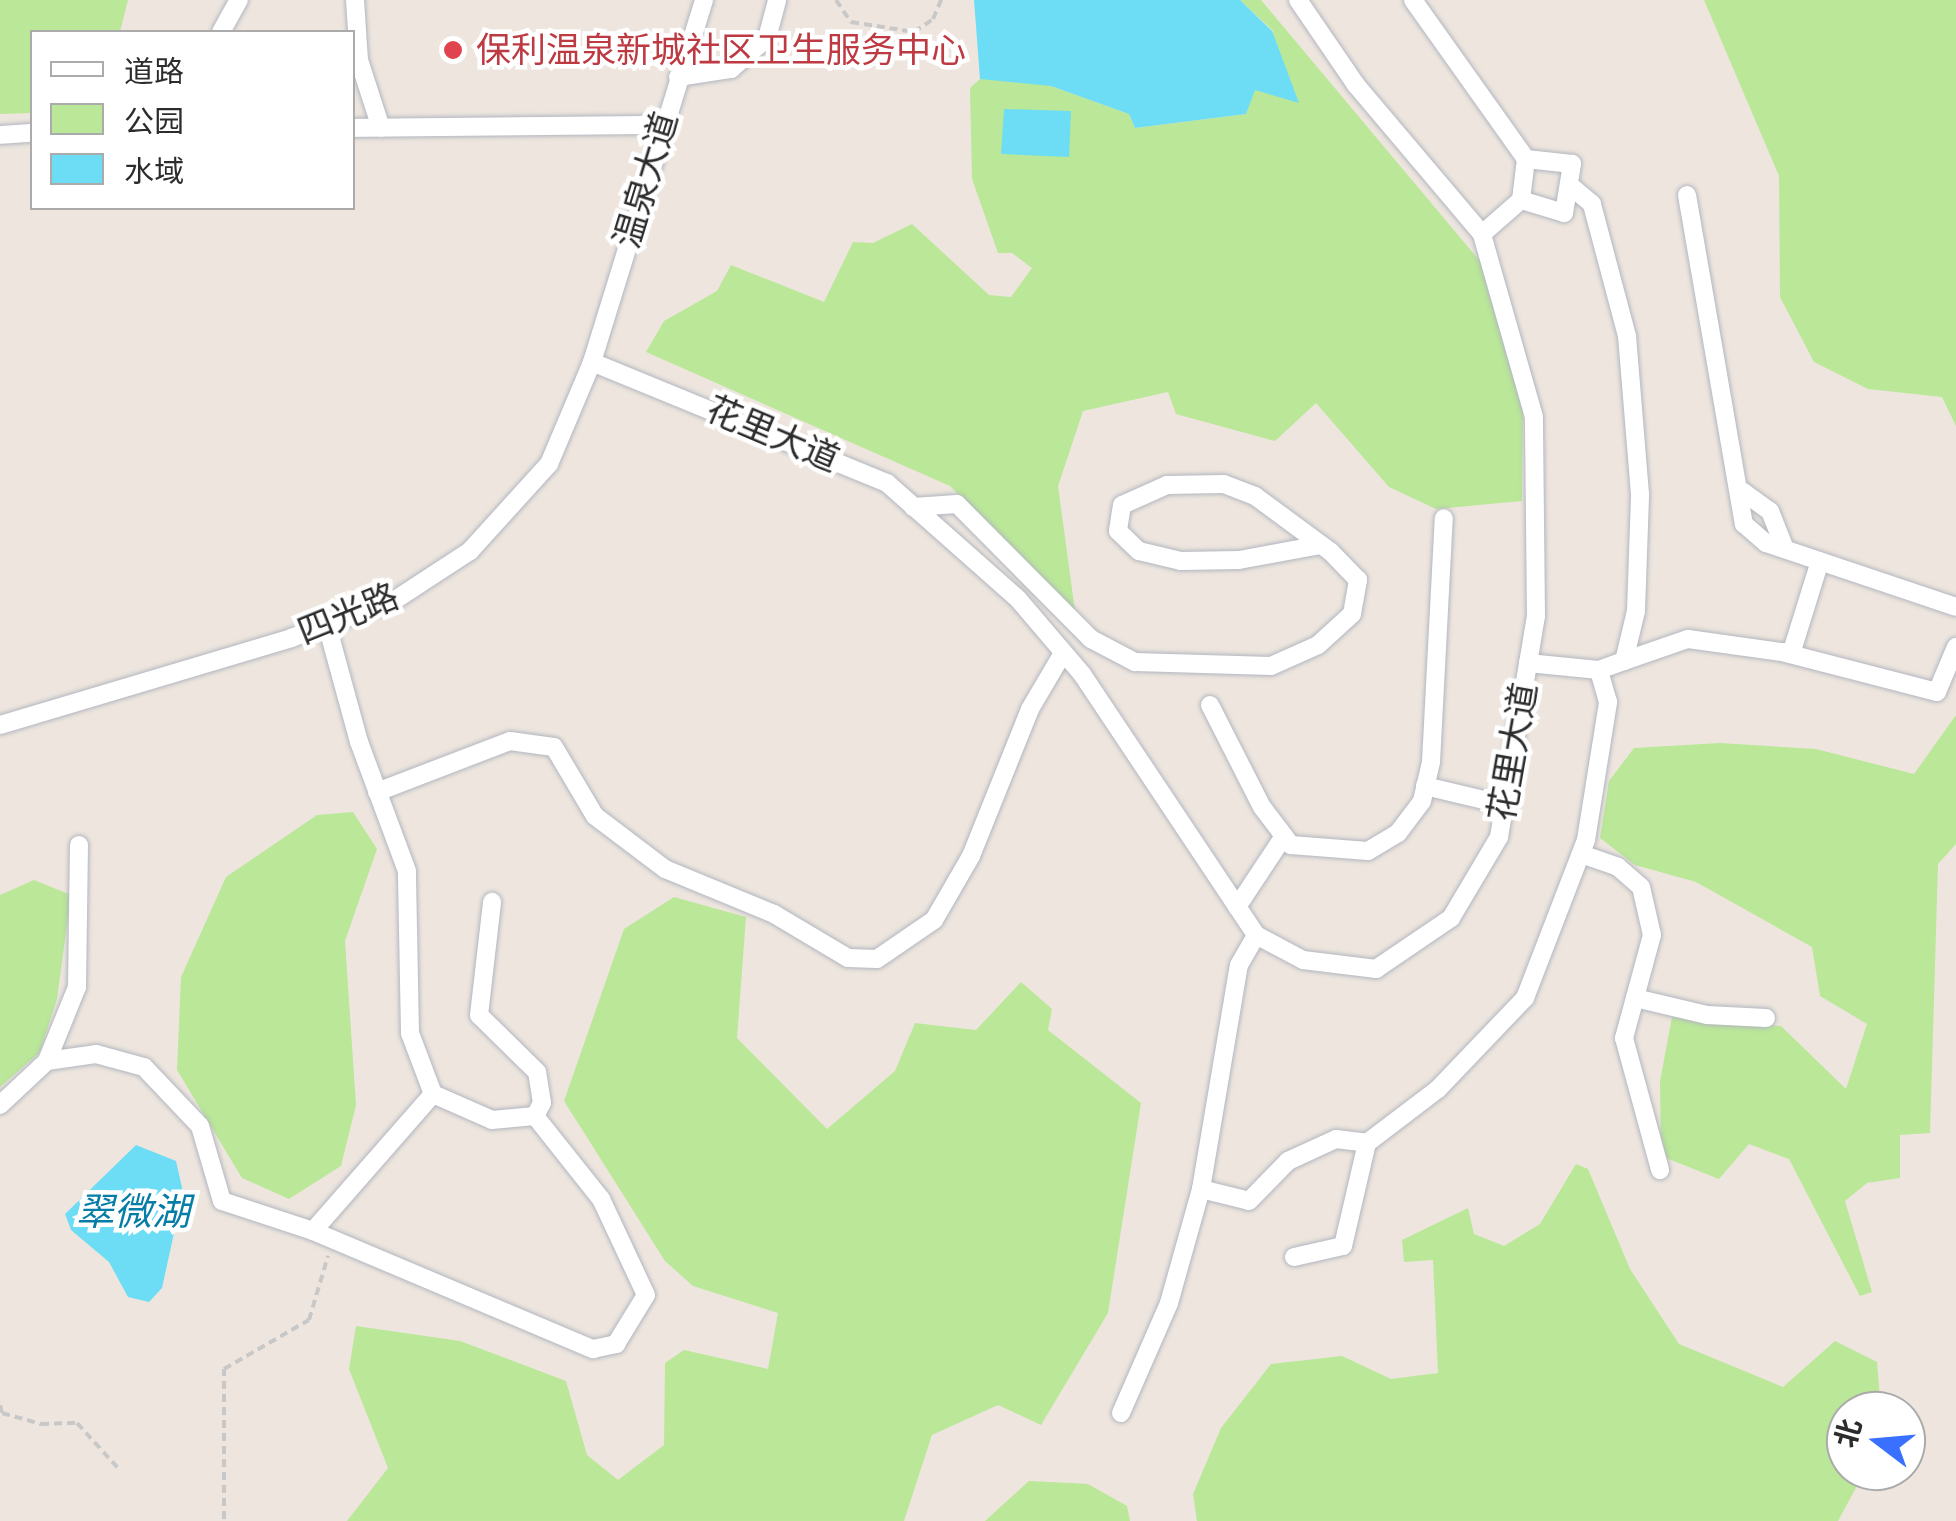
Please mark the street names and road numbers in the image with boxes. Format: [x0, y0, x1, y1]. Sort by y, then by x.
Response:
street label: 温泉大道 [605, 107, 687, 253]
street label: 花里大道 [700, 387, 846, 481]
street label: 四光路 [291, 575, 405, 653]
street label: 花里大道 [1480, 679, 1546, 825]

